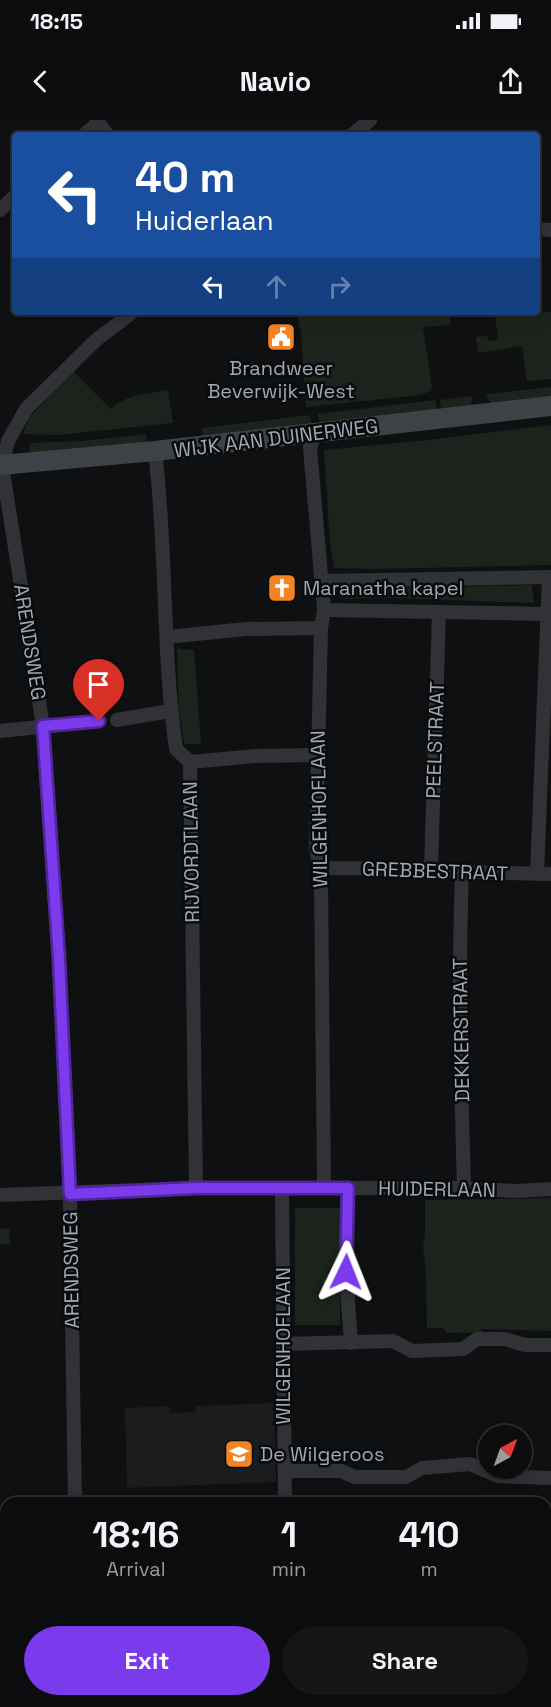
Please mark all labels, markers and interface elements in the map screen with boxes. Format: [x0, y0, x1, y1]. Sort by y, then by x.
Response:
text: 18:15 [30, 7, 83, 35]
text: Navio [240, 64, 311, 99]
icon: back [24, 65, 57, 98]
icon: share [494, 65, 527, 98]
text: 40 m [135, 151, 235, 204]
icon: left [36, 156, 114, 234]
text: Huiderlaan [135, 203, 274, 238]
icon: left [197, 270, 230, 303]
icon: ahead [260, 270, 293, 303]
icon: right [323, 270, 356, 303]
public building icon: Brandweer Beverwijk-West [265, 321, 297, 353]
place label: Brandweer Beverwijk-West [207, 355, 355, 404]
street label: WIJK AAN DUINERWEG [172, 413, 380, 463]
church icon: Maranatha kapel [266, 572, 298, 604]
place label: Maranatha kapel [303, 575, 463, 601]
street label: ARENDSWEG [8, 582, 52, 702]
pin [73, 659, 124, 721]
icon: arrive [82, 668, 115, 701]
street label: PEELSTRAAT [420, 681, 450, 799]
street label: WILGENHOFLAAN [305, 730, 333, 888]
street label: RIJVORDTLAAN [177, 781, 205, 923]
street label: GREBBESTRAAT [361, 855, 509, 887]
street label: DEKKERSTRAAT [447, 957, 475, 1102]
street label: HUIDERLAAN [378, 1175, 496, 1203]
street label: ARENDSWEG [57, 1211, 85, 1329]
position arrow [314, 1240, 378, 1304]
street label: WILGENHOFLAAN [270, 1267, 296, 1425]
north arrow [478, 1425, 532, 1479]
map controls [478, 1425, 532, 1479]
school or university icon: De Wilgeroos [223, 1438, 255, 1470]
place label: De Wilgeroos [260, 1441, 385, 1467]
text: 18:16 [92, 1512, 179, 1558]
text: 1 [281, 1512, 297, 1558]
text: 410 [398, 1512, 460, 1558]
text: Arrival [106, 1556, 166, 1582]
text: min [272, 1556, 306, 1582]
text: m [420, 1556, 438, 1582]
button: Exit [24, 1626, 270, 1695]
button: Share [282, 1626, 528, 1695]

